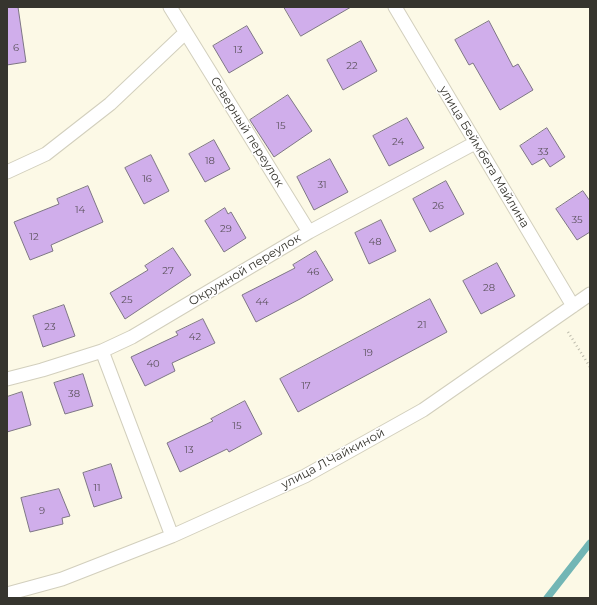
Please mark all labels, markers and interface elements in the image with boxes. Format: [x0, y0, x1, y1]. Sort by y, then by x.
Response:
house number: 6 [13, 42, 19, 54]
house number: 13 [233, 44, 243, 56]
house number: 22 [346, 60, 358, 72]
street label: Северный переулок [207, 74, 287, 190]
street label: улица Беймбета Майлина [436, 83, 532, 231]
house number: 15 [276, 120, 286, 132]
house number: 24 [392, 136, 404, 148]
house number: 33 [537, 146, 549, 158]
house number: 18 [205, 155, 215, 167]
house number: 16 [142, 173, 152, 185]
house number: 31 [317, 179, 327, 191]
house number: 26 [432, 200, 444, 212]
house number: 14 [75, 204, 85, 216]
house number: 35 [571, 214, 583, 226]
house number: 29 [220, 223, 232, 235]
house number: 12 [29, 231, 39, 243]
street label: Окружной переулок [186, 231, 304, 309]
house number: 48 [368, 236, 382, 248]
house number: 27 [162, 265, 174, 277]
house number: 46 [307, 266, 319, 278]
house number: 28 [483, 282, 495, 294]
house number: 25 [121, 294, 133, 306]
house number: 44 [255, 296, 269, 308]
house number: 21 [417, 319, 427, 331]
house number: 23 [44, 321, 56, 333]
house number: 42 [189, 331, 201, 343]
house number: 19 [363, 347, 373, 359]
house number: 40 [146, 358, 160, 370]
house number: 17 [301, 380, 311, 392]
house number: 38 [68, 388, 80, 400]
house number: 15 [232, 420, 242, 432]
street label: улица Л.Чайкиной [279, 426, 387, 492]
house number: 13 [184, 444, 194, 456]
house number: 11 [93, 482, 101, 494]
house number: 9 [39, 505, 45, 517]

